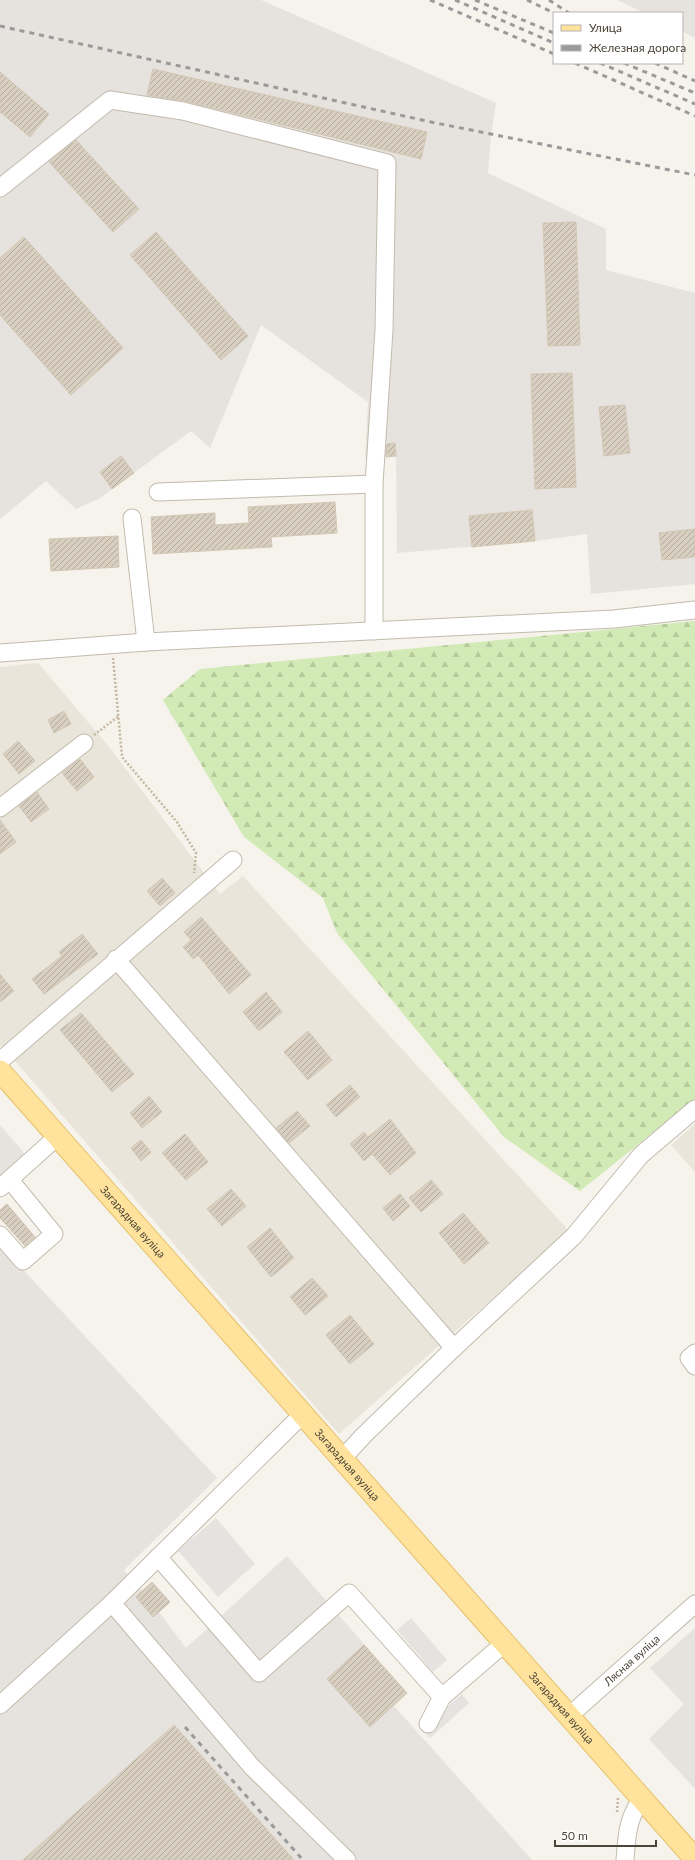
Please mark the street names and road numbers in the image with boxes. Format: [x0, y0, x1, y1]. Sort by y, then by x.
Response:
street label: Загарадная вуліца [98, 1183, 169, 1260]
street label: Загарадная вуліца [312, 1426, 383, 1503]
street label: Лясная вуліца [600, 1632, 662, 1689]
street label: Загарадная вуліца [527, 1669, 597, 1746]

